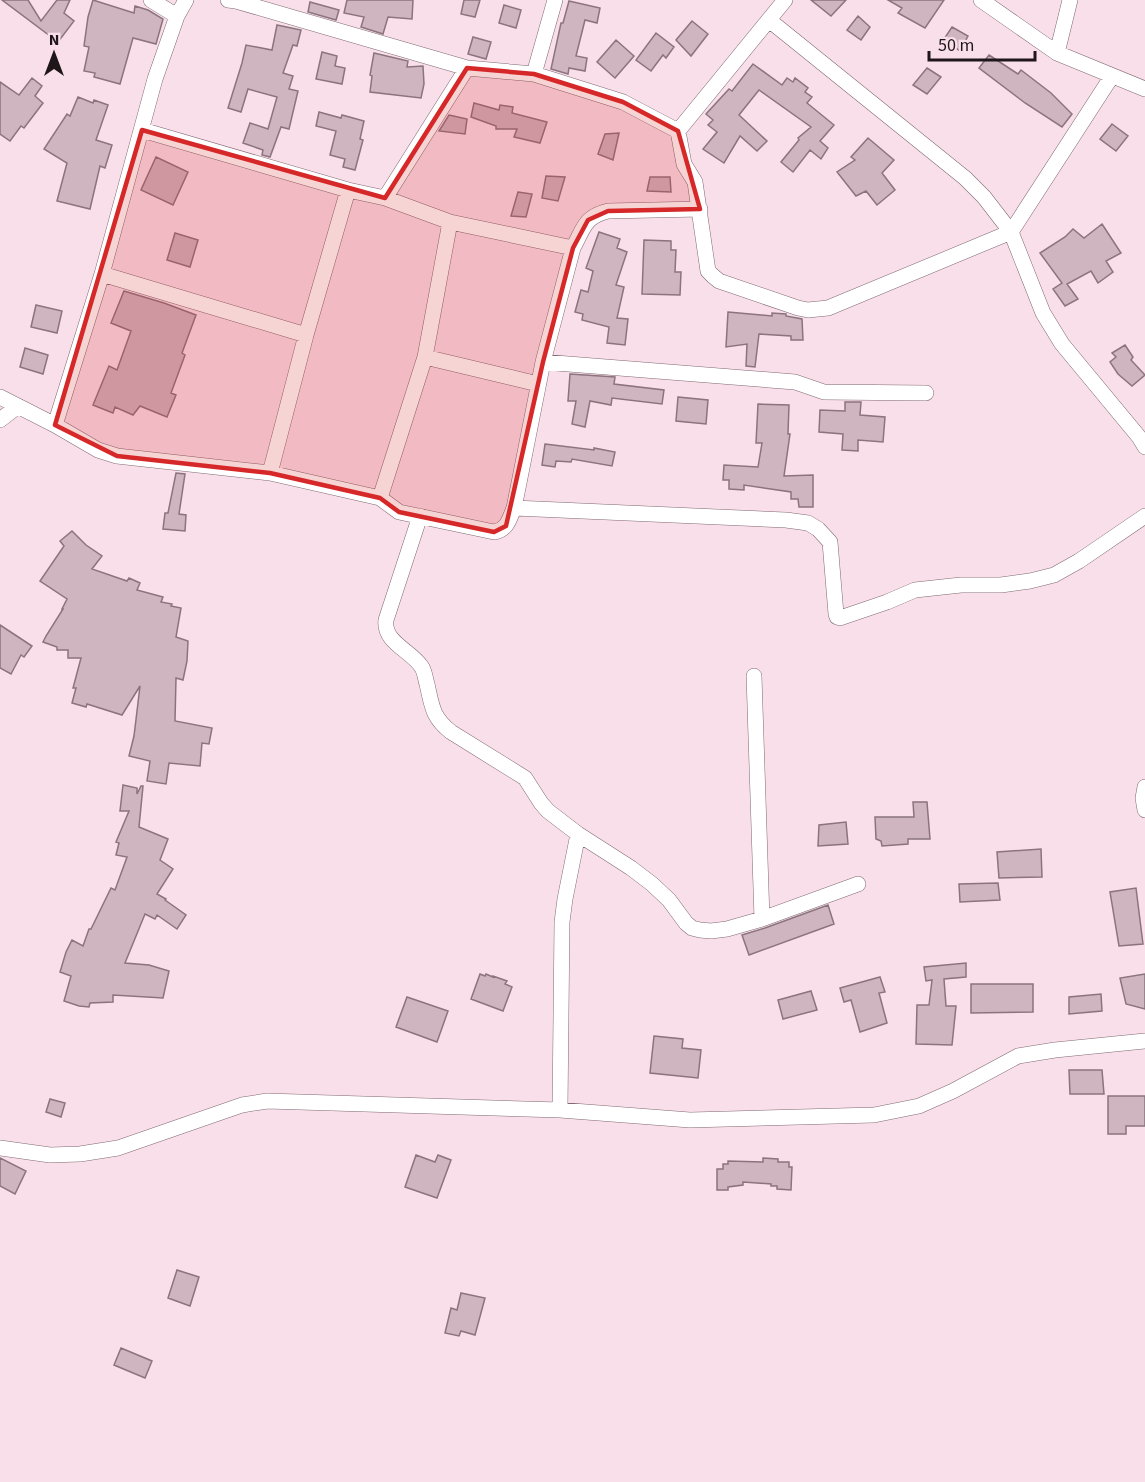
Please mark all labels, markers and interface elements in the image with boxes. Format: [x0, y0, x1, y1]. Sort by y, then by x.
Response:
north arrow [24, 24, 84, 84]
scale bar [929, 24, 1036, 62]
text: N [49, 29, 59, 51]
text: 50 m [938, 33, 974, 58]

